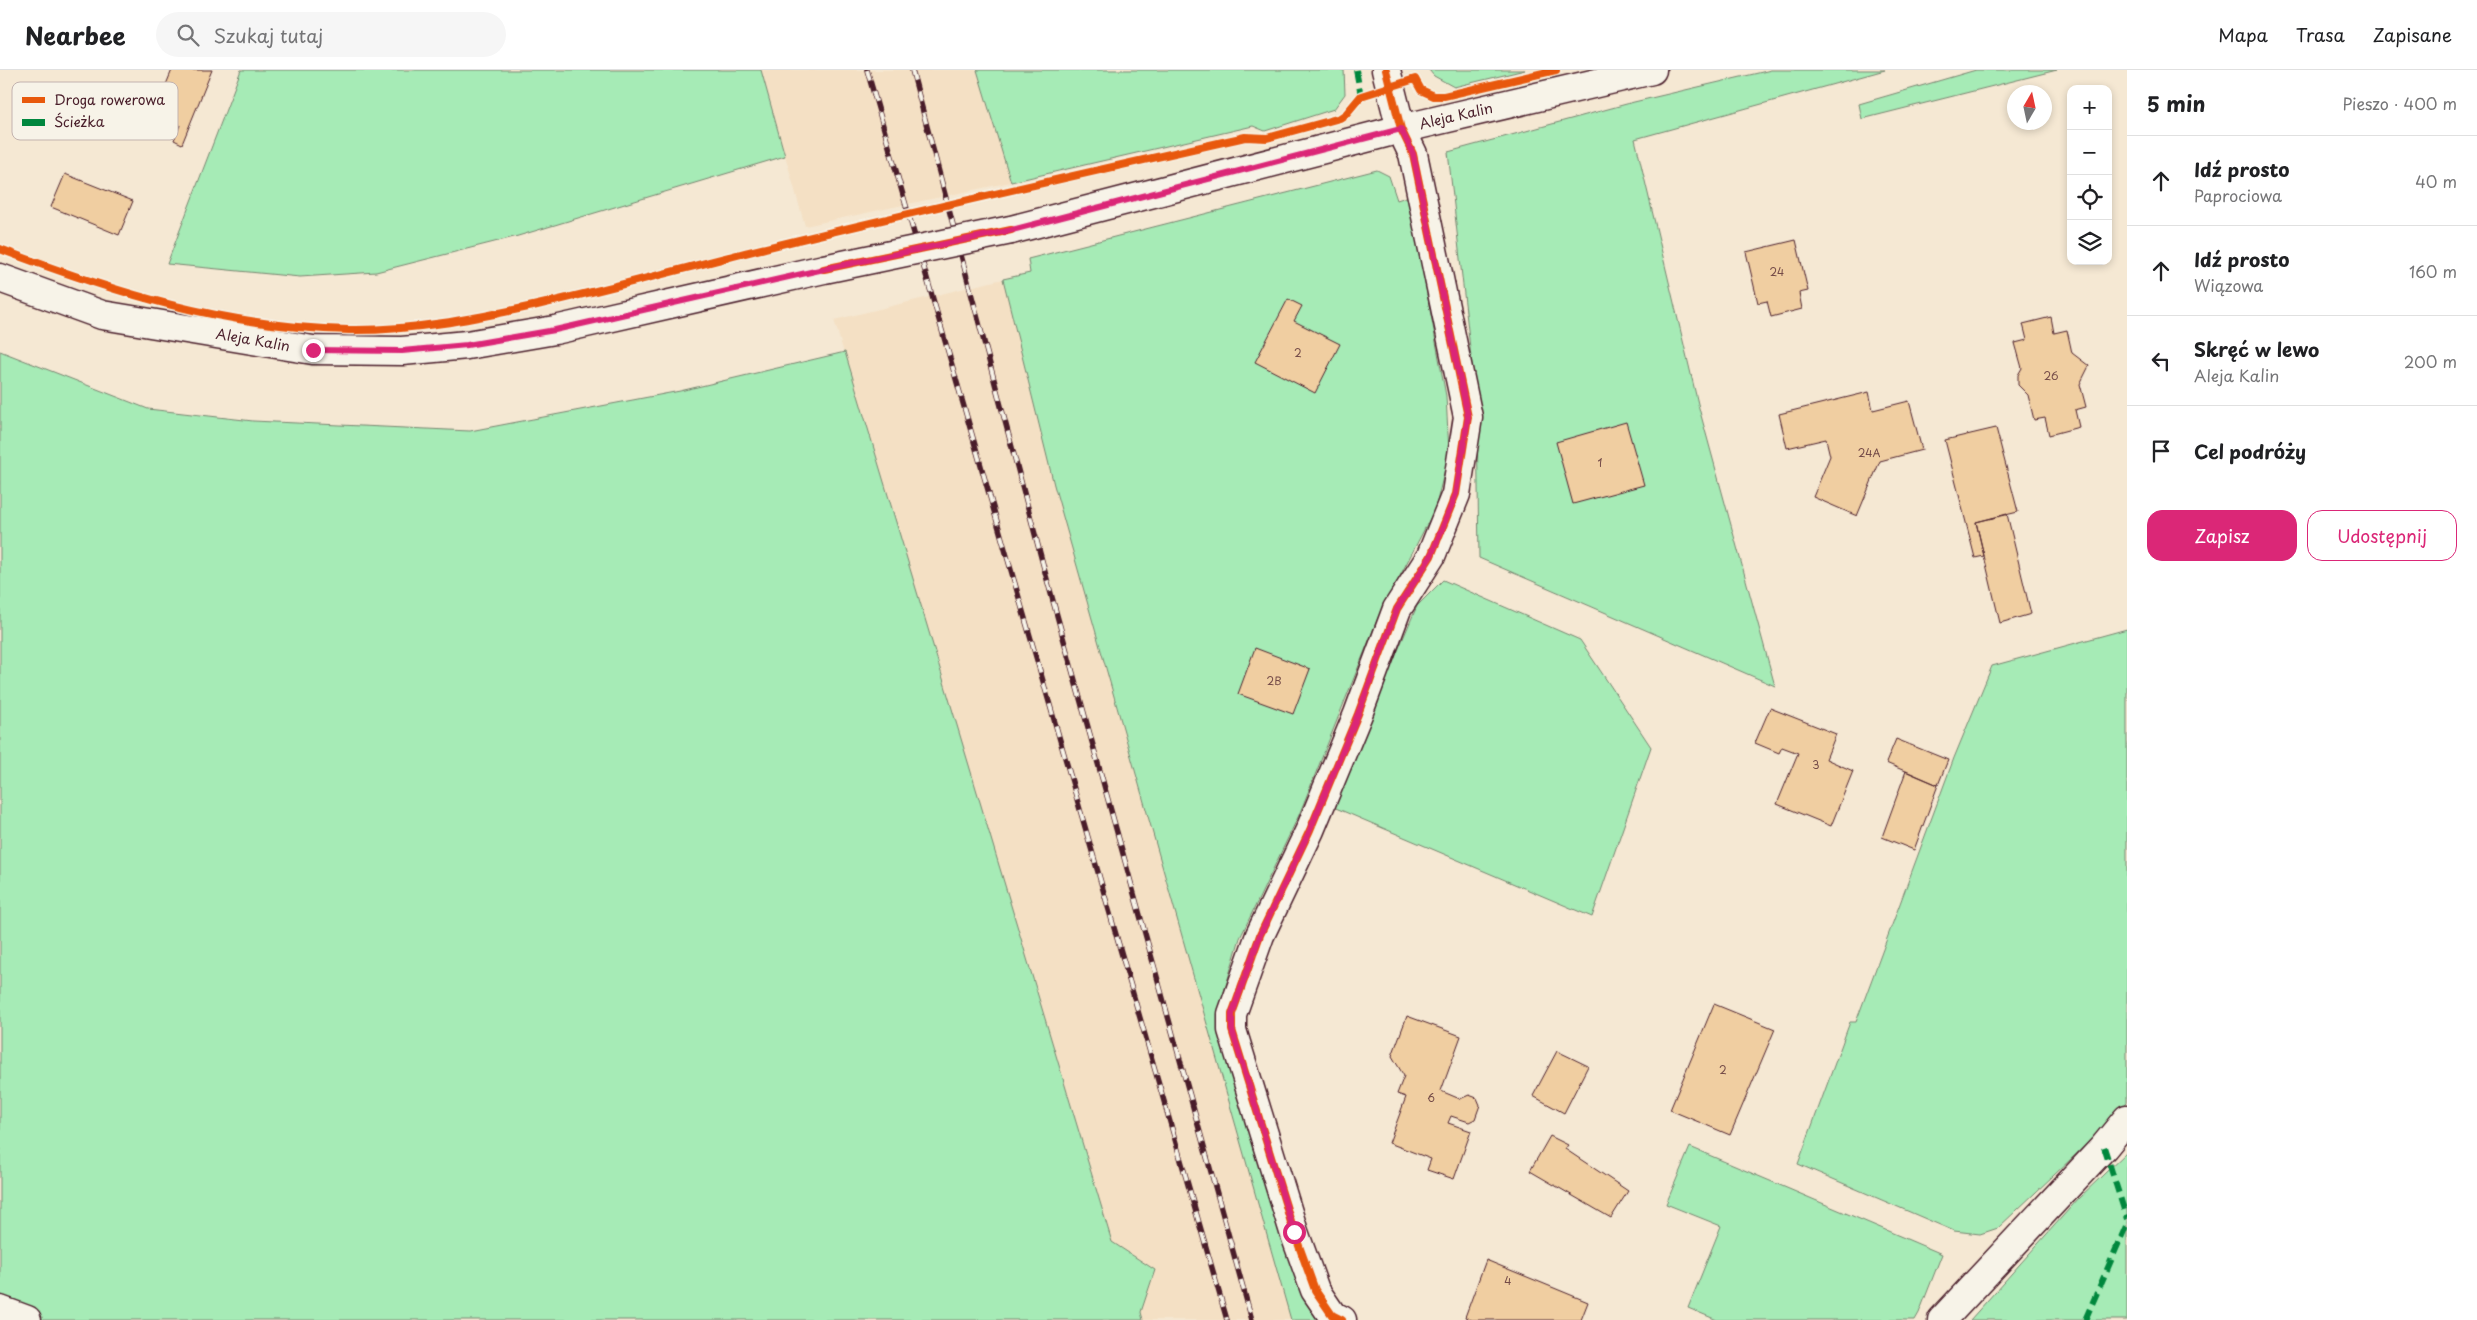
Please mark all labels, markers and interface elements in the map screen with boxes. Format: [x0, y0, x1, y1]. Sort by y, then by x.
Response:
search box [156, 12, 506, 57]
text: Nearbee [25, 17, 126, 53]
icon: search [174, 21, 202, 49]
text: Szukaj tutaj [214, 21, 323, 49]
text: Mapa [2218, 21, 2268, 48]
text: Trasa [2296, 21, 2345, 48]
text: Zapisane [2373, 21, 2452, 48]
legend [12, 82, 178, 140]
north arrow [2007, 85, 2052, 130]
map controls [2067, 85, 2112, 265]
button: + [2067, 85, 2112, 130]
text: 5 min [2147, 87, 2205, 119]
text: Droga rowerowa [54, 89, 165, 110]
text: Pieszo · 400 m [2342, 91, 2457, 115]
street label: Aleja Kalin [1417, 97, 1495, 134]
text: Ścieżka [54, 111, 105, 132]
button: − [2067, 130, 2112, 175]
text: Idź prosto [2194, 155, 2290, 183]
icon: ahead [2147, 167, 2175, 195]
text: 40 m [2415, 169, 2457, 193]
button: locate [2067, 175, 2112, 220]
text: Paprociowa [2194, 183, 2282, 207]
button: layers [2067, 220, 2112, 265]
text: Idź prosto [2194, 245, 2290, 273]
icon: ahead [2147, 257, 2175, 285]
text: 160 m [2409, 259, 2457, 283]
house number: 24 [1770, 263, 1784, 280]
text: Wiązowa [2194, 273, 2263, 297]
street label: Aleja Kalin [214, 323, 292, 356]
text: Skręć w lewo [2194, 335, 2319, 363]
route end [302, 339, 325, 362]
house number: 2 [1294, 344, 1302, 361]
icon: left [2147, 347, 2175, 375]
text: 200 m [2404, 349, 2457, 373]
text: Aleja Kalin [2194, 363, 2279, 387]
house number: 26 [2043, 367, 2059, 384]
icon: arrive [2147, 437, 2175, 465]
text: Cel podróży [2194, 437, 2306, 465]
house number: 24A [1858, 444, 1880, 461]
house number: 1 [1598, 454, 1603, 471]
button: Zapisz [2147, 510, 2297, 561]
button: Udostępnij [2307, 510, 2457, 561]
house number: 2B [1266, 672, 1282, 689]
house number: 3 [1812, 756, 1820, 773]
house number: 2 [1719, 1061, 1727, 1078]
house number: 6 [1427, 1089, 1435, 1106]
route start [1283, 1221, 1306, 1244]
house number: 4 [1504, 1272, 1512, 1289]

